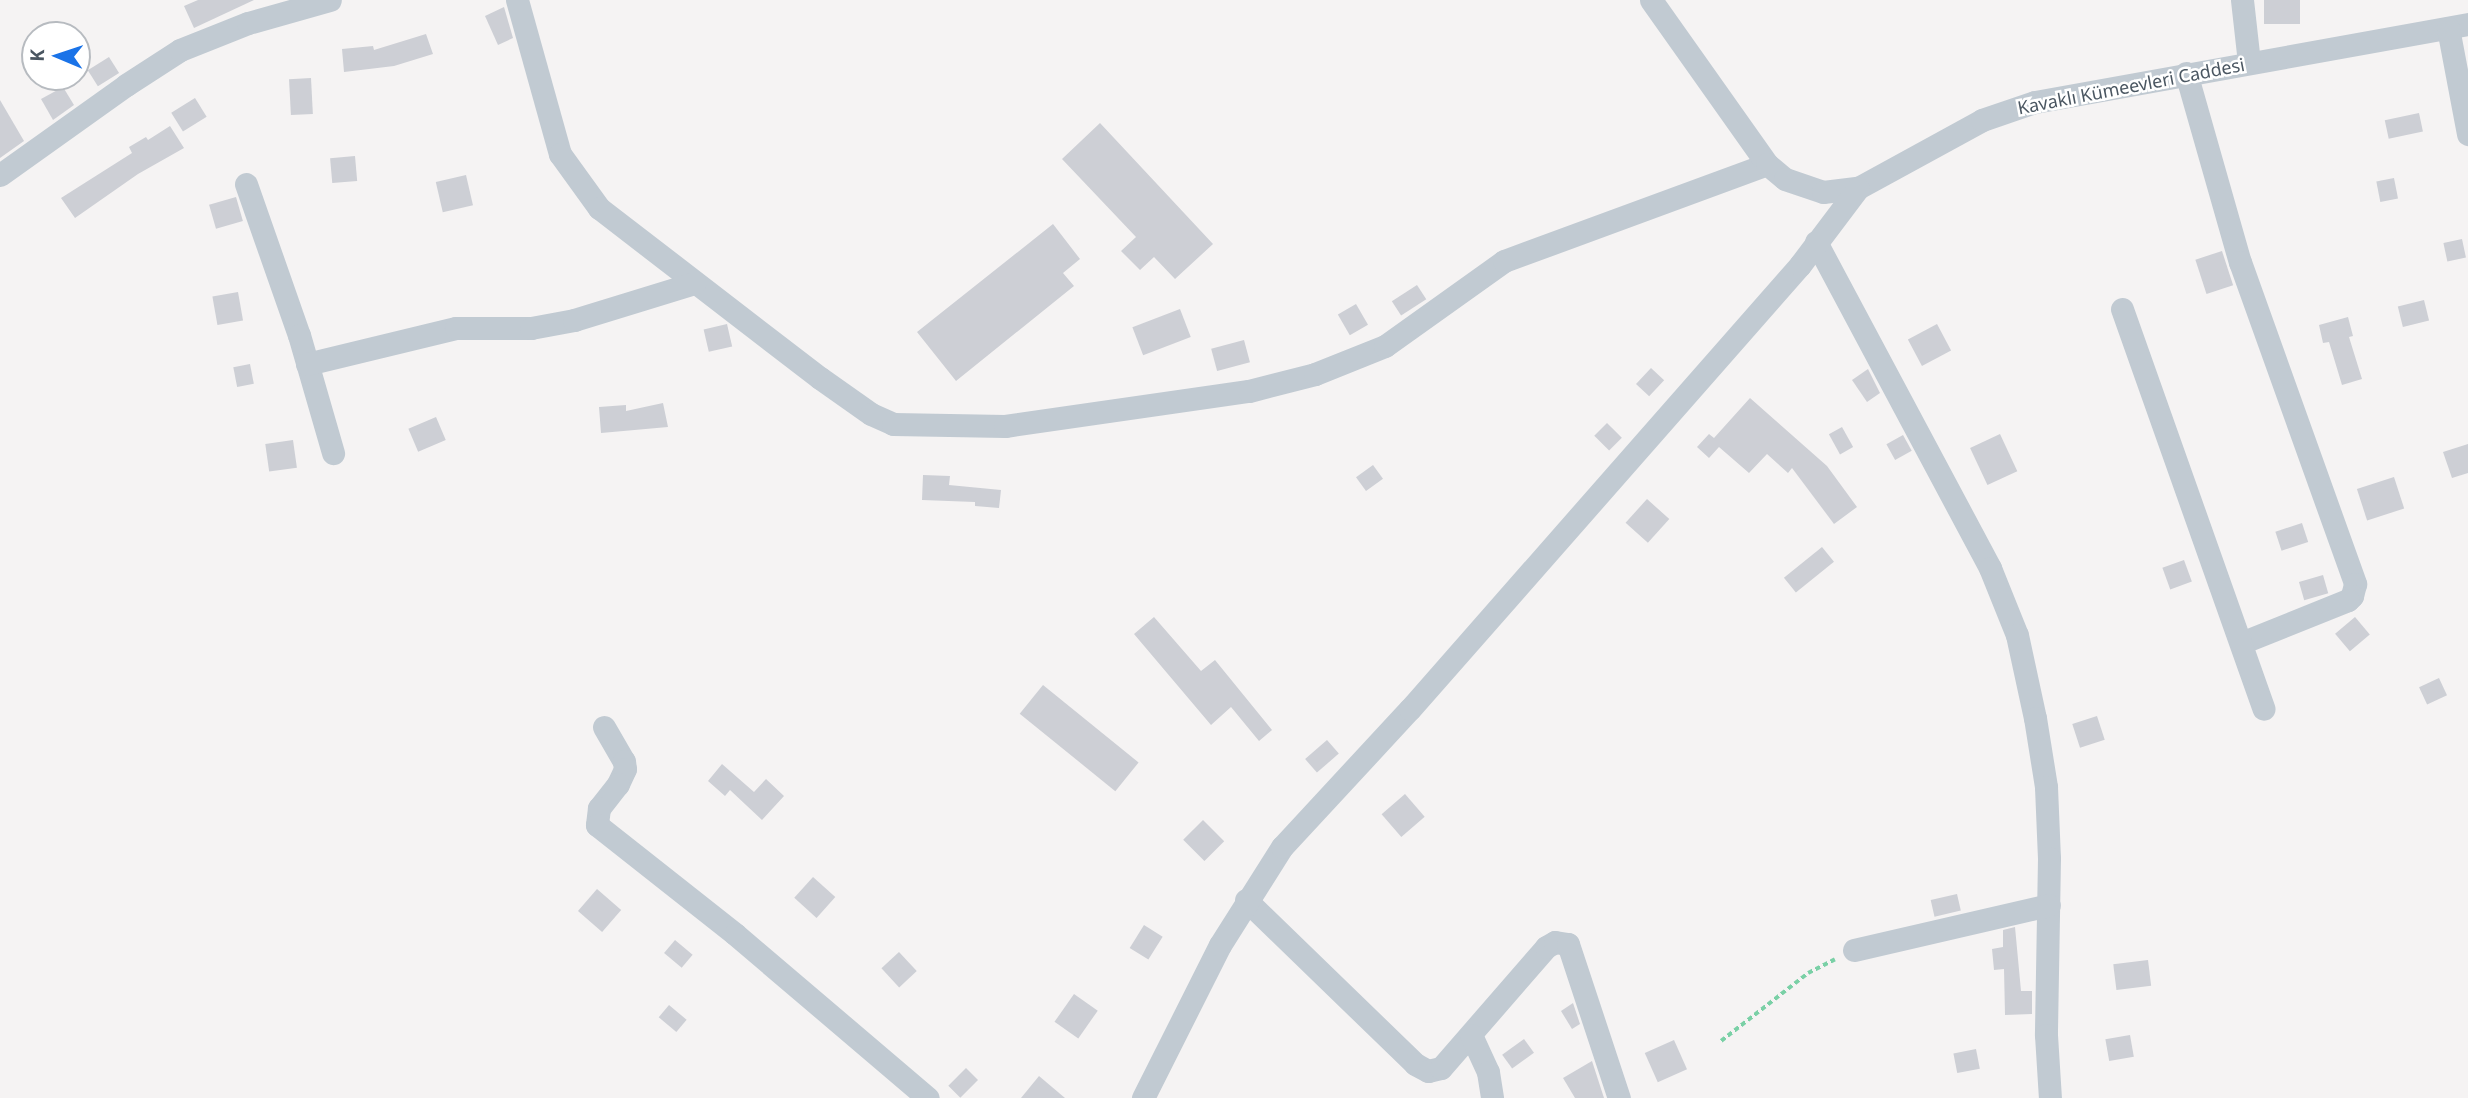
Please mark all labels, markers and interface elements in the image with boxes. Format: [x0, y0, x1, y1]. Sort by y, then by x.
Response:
north arrow [21, 21, 91, 91]
text: K [24, 49, 50, 62]
street label: Kavaklı Kümeevleri Caddesi [2016, 53, 2246, 119]

